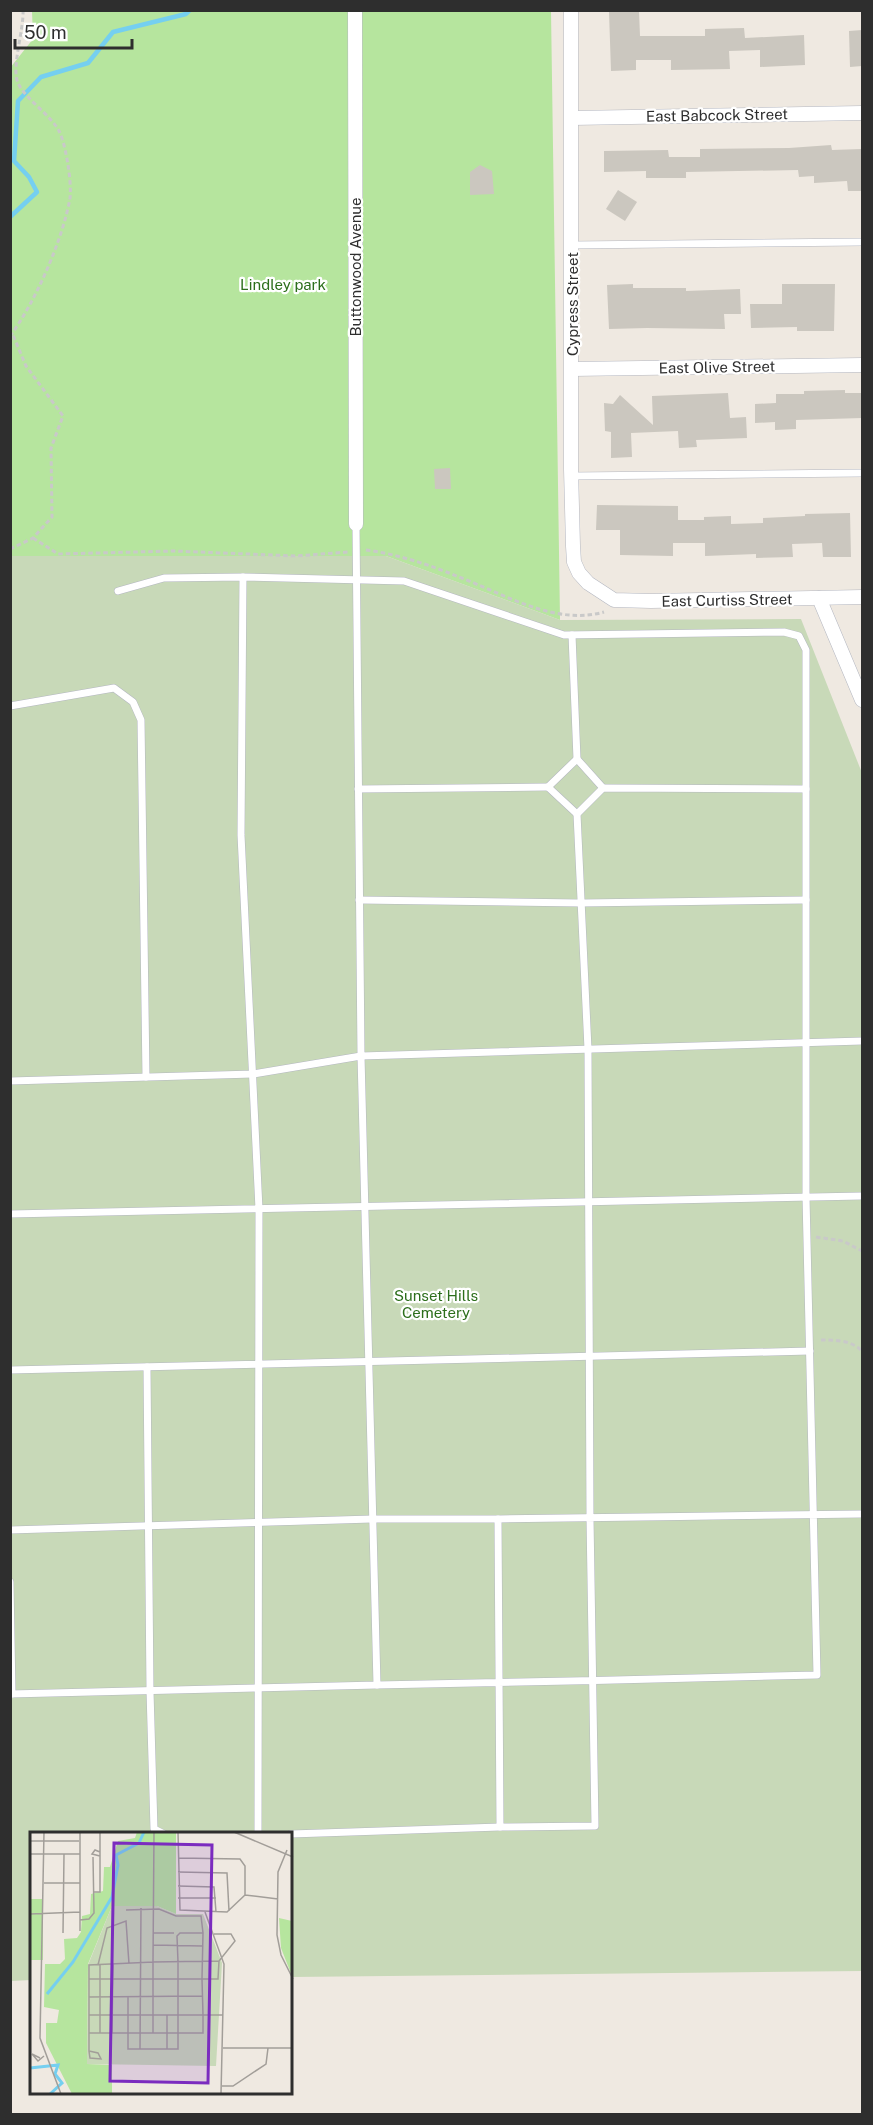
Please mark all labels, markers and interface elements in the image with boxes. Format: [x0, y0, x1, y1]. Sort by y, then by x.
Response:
scale bar [15, 12, 132, 50]
text: 50 m [24, 22, 67, 43]
street label: East Babcock Street [646, 105, 788, 125]
street label: Buttonwood Avenue [347, 198, 364, 337]
street label: Cypress Street [564, 252, 581, 356]
park label: Lindley park [240, 276, 326, 293]
street label: East Olive Street [659, 357, 776, 377]
street label: East Curtiss Street [661, 590, 793, 610]
park label: Sunset Hills Cemetery [394, 1287, 478, 1321]
inset map [30, 1832, 292, 2095]

